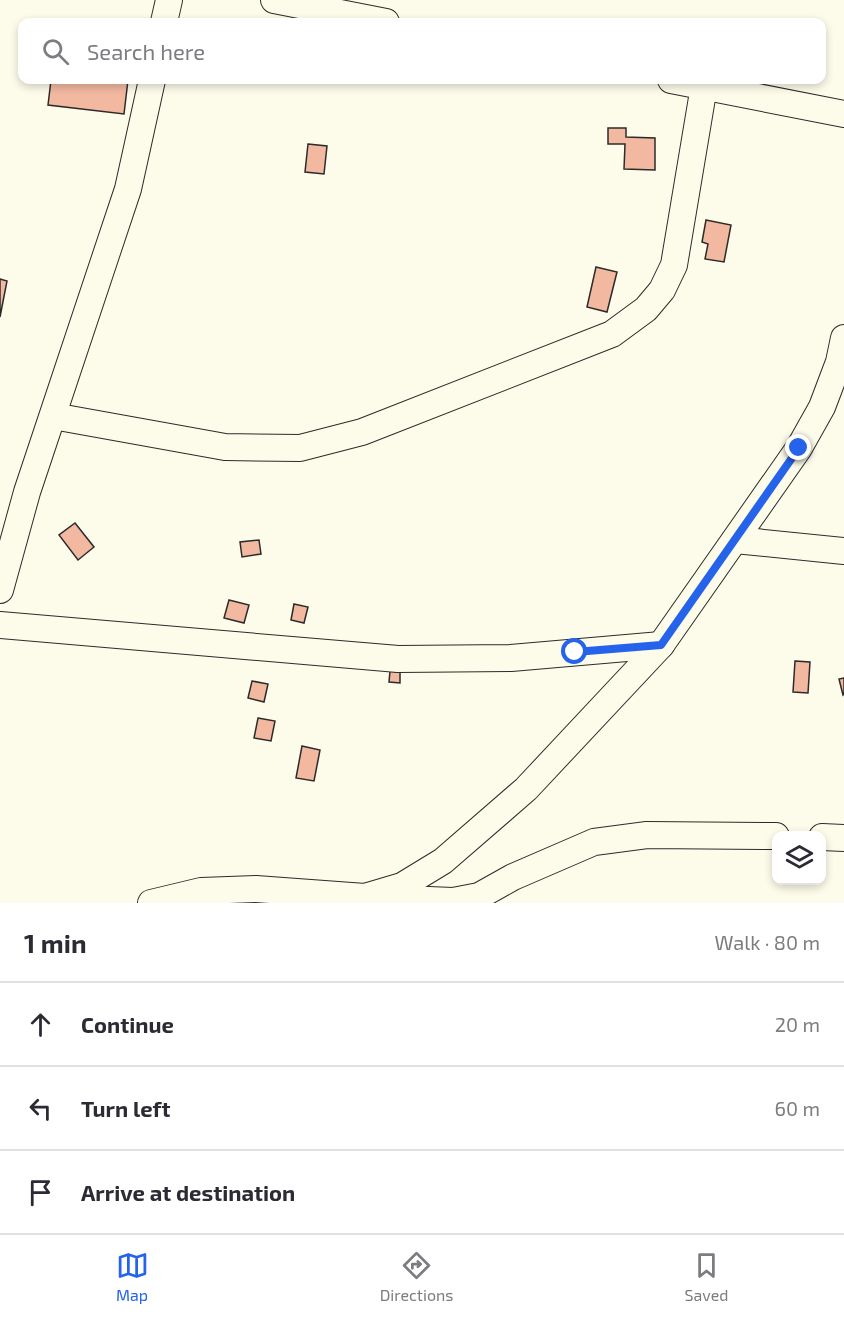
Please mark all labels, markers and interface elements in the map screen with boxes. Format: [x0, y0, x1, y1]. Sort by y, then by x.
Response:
search box [18, 18, 826, 84]
icon: search [39, 35, 72, 68]
text: Search here [87, 38, 205, 64]
route end [785, 434, 811, 460]
route start [561, 638, 587, 664]
map controls [772, 831, 826, 885]
button: layers [772, 831, 826, 885]
text: 1 min [24, 927, 87, 958]
text: Walk · 80 m [715, 930, 820, 954]
icon: ahead [24, 1008, 57, 1041]
text: Continue [81, 1011, 174, 1037]
text: 20 m [775, 1012, 820, 1036]
icon: left [24, 1092, 57, 1125]
text: Turn left [81, 1095, 170, 1121]
text: 60 m [775, 1096, 820, 1120]
icon: arrive [24, 1176, 57, 1209]
text: Arrive at destination [81, 1179, 295, 1205]
tab: Map [116, 1249, 149, 1304]
tab: Directions [380, 1249, 453, 1304]
tab: Saved [685, 1249, 728, 1304]

